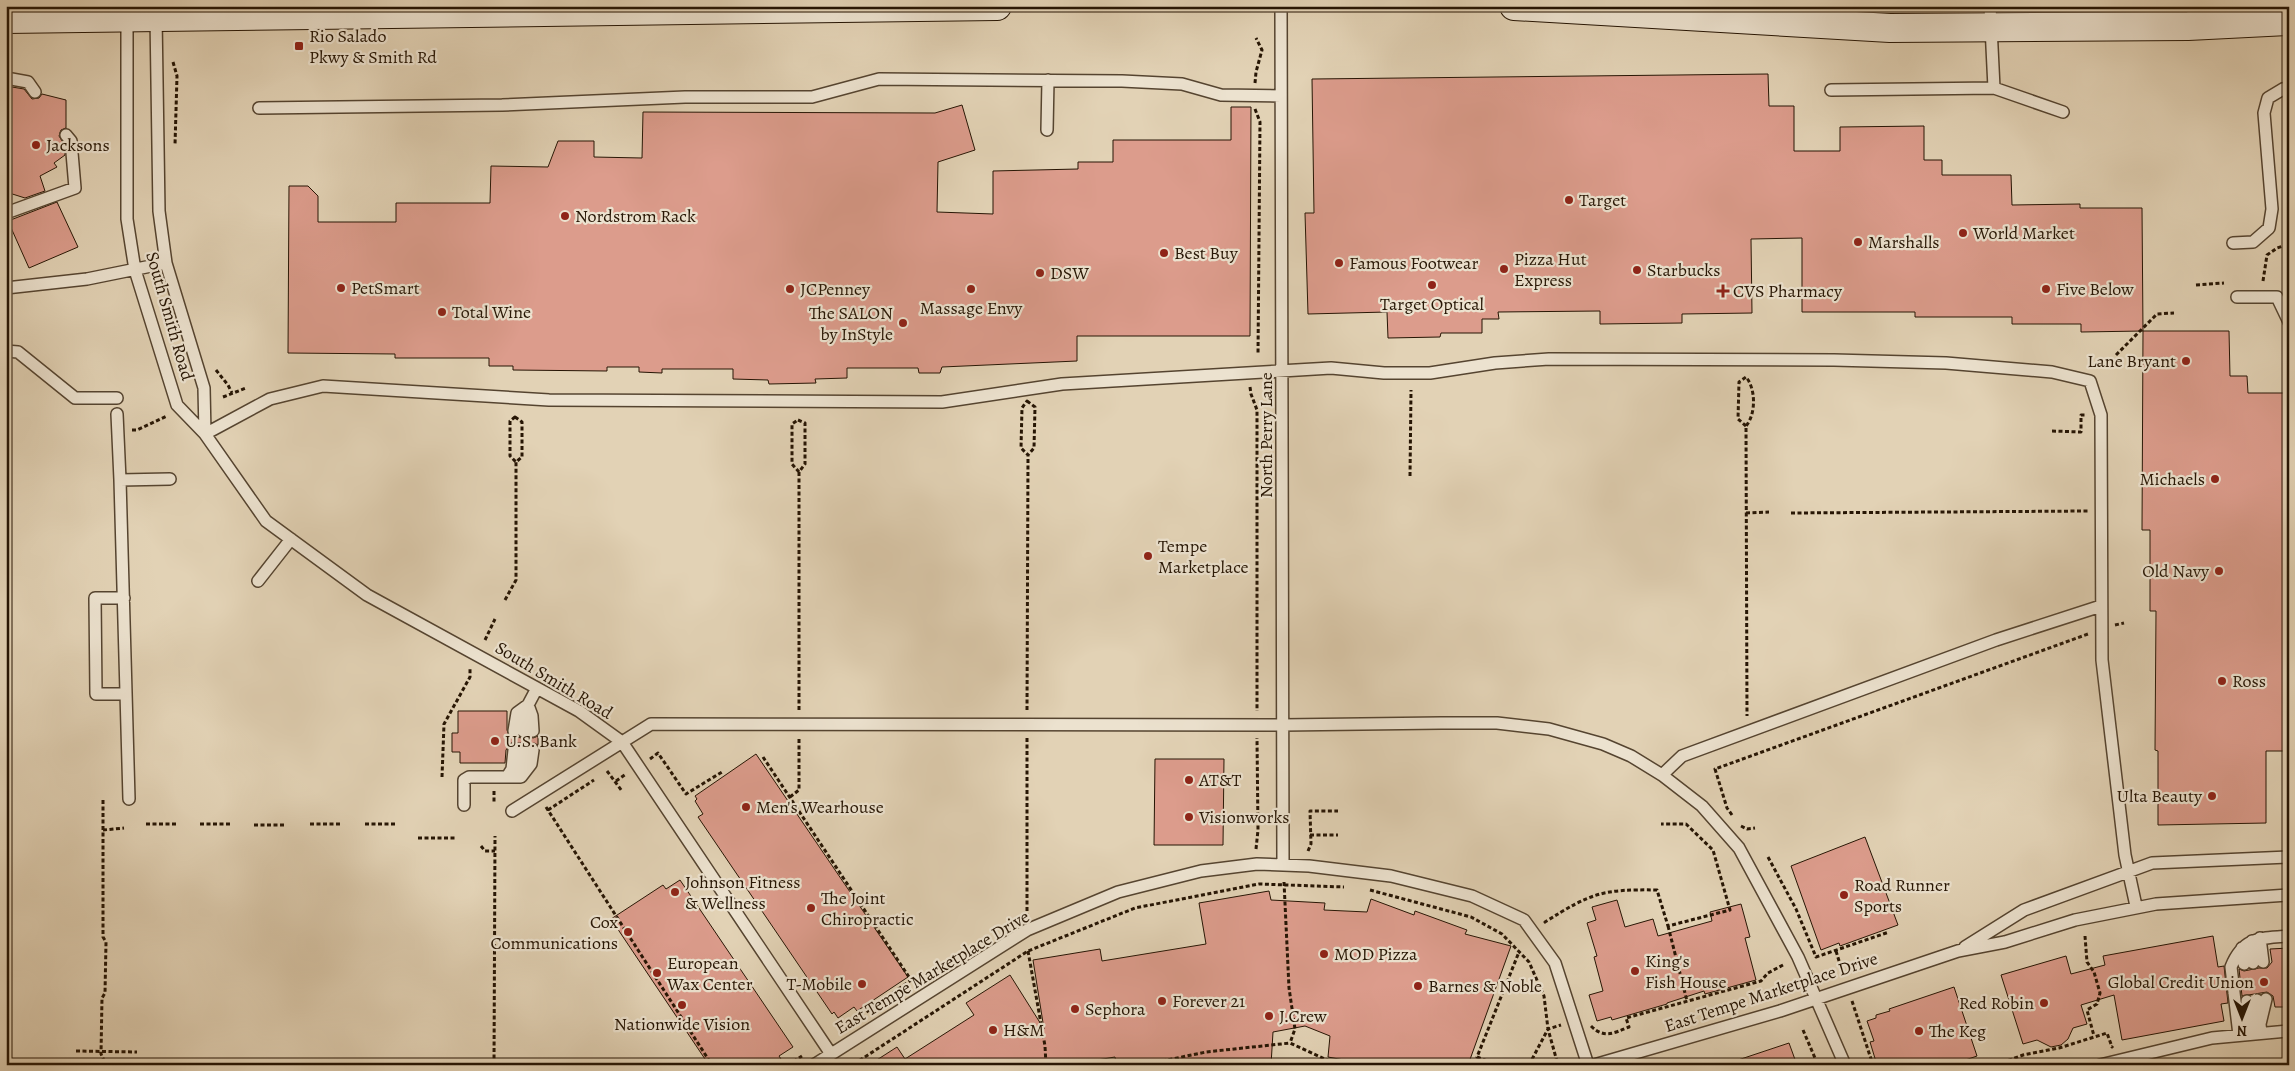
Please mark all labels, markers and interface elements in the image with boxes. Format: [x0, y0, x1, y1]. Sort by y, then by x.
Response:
place label: Rio Salado Pkwy & Smith Rd [309, 24, 437, 69]
marker: Rio Salado Pkwy & Smith Rd [293, 40, 305, 52]
place label: Jacksons [46, 133, 110, 157]
marker: Jacksons [30, 139, 42, 151]
place label: Target [1579, 188, 1626, 212]
marker: Target [1563, 194, 1575, 206]
place label: Nordstrom Rack [575, 204, 696, 228]
marker: Nordstrom Rack [559, 210, 571, 222]
place label: World Market [1972, 221, 2075, 245]
marker: World Market [1957, 227, 1969, 239]
place label: Marshalls [1868, 230, 1940, 254]
marker: Marshalls [1852, 236, 1864, 248]
place label: Best Buy [1174, 241, 1239, 265]
marker: Best Buy [1158, 247, 1170, 259]
place label: Pizza Hut Express [1514, 247, 1587, 292]
street label: South Smith Road [140, 249, 200, 384]
place label: Famous Footwear [1349, 251, 1478, 275]
marker: Famous Footwear [1333, 257, 1345, 269]
place label: Starbucks [1647, 258, 1720, 282]
place label: DSW [1050, 261, 1089, 285]
marker: Pizza Hut Express [1498, 263, 1510, 275]
marker: Starbucks [1631, 264, 1643, 276]
marker: DSW [1034, 267, 1046, 279]
place label: PetSmart [351, 276, 420, 300]
place label: JCPenney [800, 277, 871, 301]
place label: Five Below [2056, 277, 2134, 301]
marker: Target Optical [1426, 279, 1438, 291]
place label: CVS Pharmacy [1733, 279, 1843, 303]
marker: PetSmart [335, 282, 347, 294]
marker: JCPenney [784, 283, 796, 295]
marker: Massage Envy [965, 283, 977, 295]
marker: Five Below [2040, 283, 2052, 295]
marker: CVS Pharmacy [1717, 285, 1729, 297]
place label: Target Optical [1380, 292, 1485, 316]
place label: Massage Envy [920, 296, 1023, 320]
place label: Total Wine [452, 300, 531, 324]
place label: The SALON by InStyle [809, 301, 893, 346]
marker: Total Wine [436, 306, 448, 318]
marker: The SALON by InStyle [897, 317, 909, 329]
place label: Lane Bryant [2087, 349, 2176, 373]
marker: Lane Bryant [2180, 355, 2192, 367]
street label: North Perry Lane [1254, 372, 1278, 498]
place label: Michaels [2140, 467, 2205, 491]
marker: Michaels [2209, 473, 2221, 485]
place label: Tempe Marketplace [1158, 534, 1249, 579]
marker: Tempe Marketplace [1142, 550, 1154, 562]
place label: Old Navy [2142, 559, 2210, 583]
marker: Old Navy [2213, 565, 2225, 577]
street label: South Smith Road [491, 635, 617, 725]
place label: Ross [2232, 669, 2266, 693]
marker: Ross [2216, 675, 2228, 687]
place label: U.S. Bank [505, 729, 577, 753]
marker: U.S. Bank [489, 735, 501, 747]
place label: AT&T [1198, 768, 1241, 792]
marker: AT&T [1183, 774, 1195, 786]
place label: Ulta Beauty [2117, 784, 2203, 808]
marker: Ulta Beauty [2206, 790, 2218, 802]
place label: Men's Wearhouse [756, 795, 884, 819]
marker: Men's Wearhouse [740, 801, 752, 813]
place label: Visionworks [1198, 805, 1290, 829]
marker: Visionworks [1183, 811, 1195, 823]
place label: Johnson Fitness & Wellness [685, 870, 801, 915]
place label: Road Runner Sports [1854, 873, 1950, 918]
marker: Johnson Fitness & Wellness [669, 886, 681, 898]
place label: The Joint Chiropractic [821, 886, 914, 931]
marker: Road Runner Sports [1838, 889, 1850, 901]
marker: The Joint Chiropractic [805, 902, 817, 914]
street label: East Tempe Marketplace Drive [830, 904, 1034, 1040]
place label: Cox Communications [491, 910, 618, 955]
marker: Cox Communications [622, 926, 634, 938]
place label: MOD Pizza [1334, 942, 1418, 966]
street label: East Tempe Marketplace Drive [1661, 946, 1881, 1038]
marker: MOD Pizza [1318, 948, 1330, 960]
place label: King's Fish House [1645, 949, 1727, 994]
place label: European Wax Center [666, 951, 753, 996]
marker: King's Fish House [1629, 965, 1641, 977]
marker: European Wax Center [651, 967, 663, 979]
place label: Global Credit Union [2108, 970, 2254, 994]
place label: T-Mobile [787, 972, 852, 996]
place label: Barnes & Noble [1428, 974, 1542, 998]
marker: Global Credit Union [2258, 976, 2270, 988]
marker: T-Mobile [856, 978, 868, 990]
marker: Barnes & Noble [1412, 980, 1424, 992]
place label: Forever 21 [1172, 989, 1245, 1013]
place label: Red Robin [1959, 991, 2034, 1015]
north arrow [2218, 994, 2268, 1044]
marker: Forever 21 [1156, 995, 1168, 1007]
place label: Sephora [1085, 997, 1146, 1021]
marker: Red Robin [2038, 997, 2050, 1009]
marker: Nationwide Vision [676, 999, 688, 1011]
marker: Sephora [1069, 1003, 1081, 1015]
place label: J.Crew [1279, 1004, 1327, 1028]
marker: J.Crew [1263, 1010, 1275, 1022]
place label: Nationwide Vision [614, 1012, 750, 1036]
place label: H&M [1003, 1018, 1044, 1042]
place label: The Keg [1929, 1019, 1986, 1043]
text: N [2237, 1021, 2247, 1040]
marker: H&M [987, 1024, 999, 1036]
marker: The Keg [1913, 1025, 1925, 1037]

